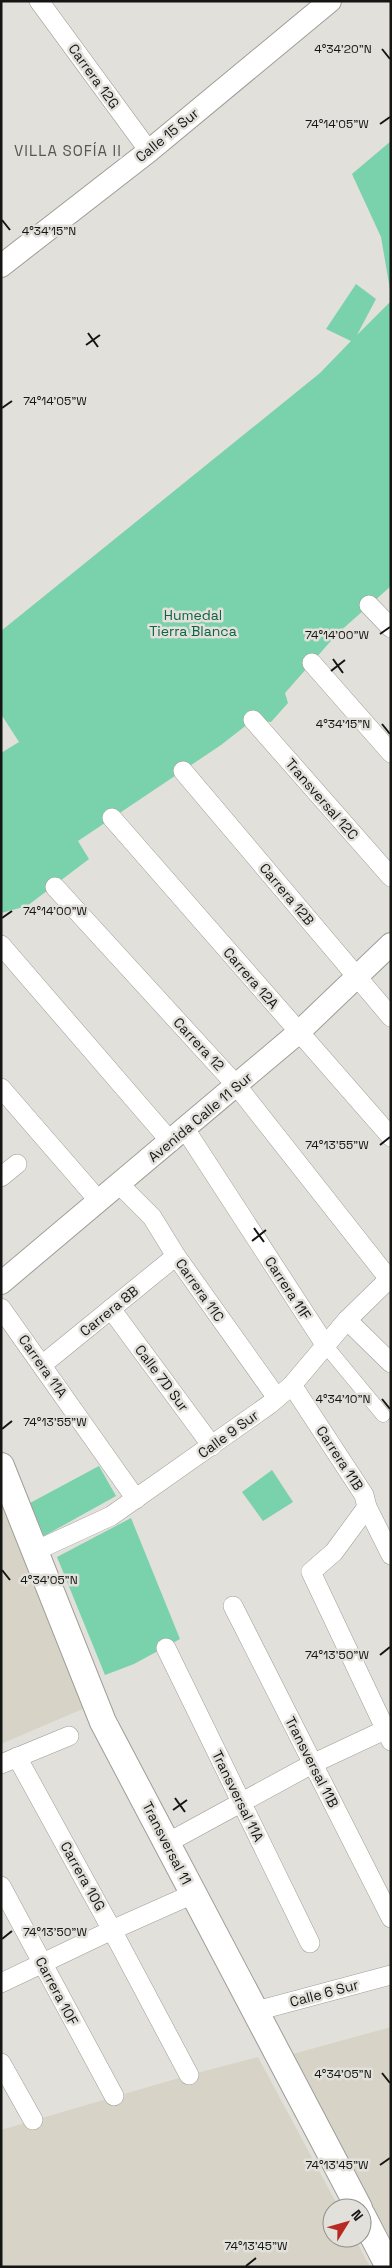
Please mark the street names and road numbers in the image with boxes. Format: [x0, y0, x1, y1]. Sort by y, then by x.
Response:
street label: Carrera 12G [64, 40, 124, 112]
street label: Calle 15 Sur [132, 104, 202, 166]
street label: Transversal 12C [282, 754, 362, 844]
street label: Carrera 12B [256, 859, 318, 929]
street label: Carrera 12A [219, 944, 283, 1013]
street label: Carrera 12 [170, 1013, 228, 1075]
street label: Avenida Calle 11 Sur [144, 1068, 256, 1166]
street label: Carrera 11F [261, 1253, 315, 1323]
street label: Carrera 11C [172, 1255, 228, 1325]
street label: Carrera 8B [76, 1282, 142, 1340]
street label: Carrera 11A [15, 1331, 71, 1401]
street label: Calle 7D Sur [131, 1341, 193, 1415]
street label: Calle 9 Sur [194, 1406, 262, 1462]
street label: Carrera 11B [312, 1422, 368, 1494]
street label: Transversal 11B [281, 1713, 343, 1811]
street label: Transversal 11A [208, 1747, 268, 1845]
street label: Transversal 11 [138, 1798, 196, 1888]
street label: Carrera 10G [57, 1838, 109, 1914]
street label: Carrera 10F [32, 1954, 83, 2029]
street label: Calle 6 Sur [288, 1975, 360, 2011]

